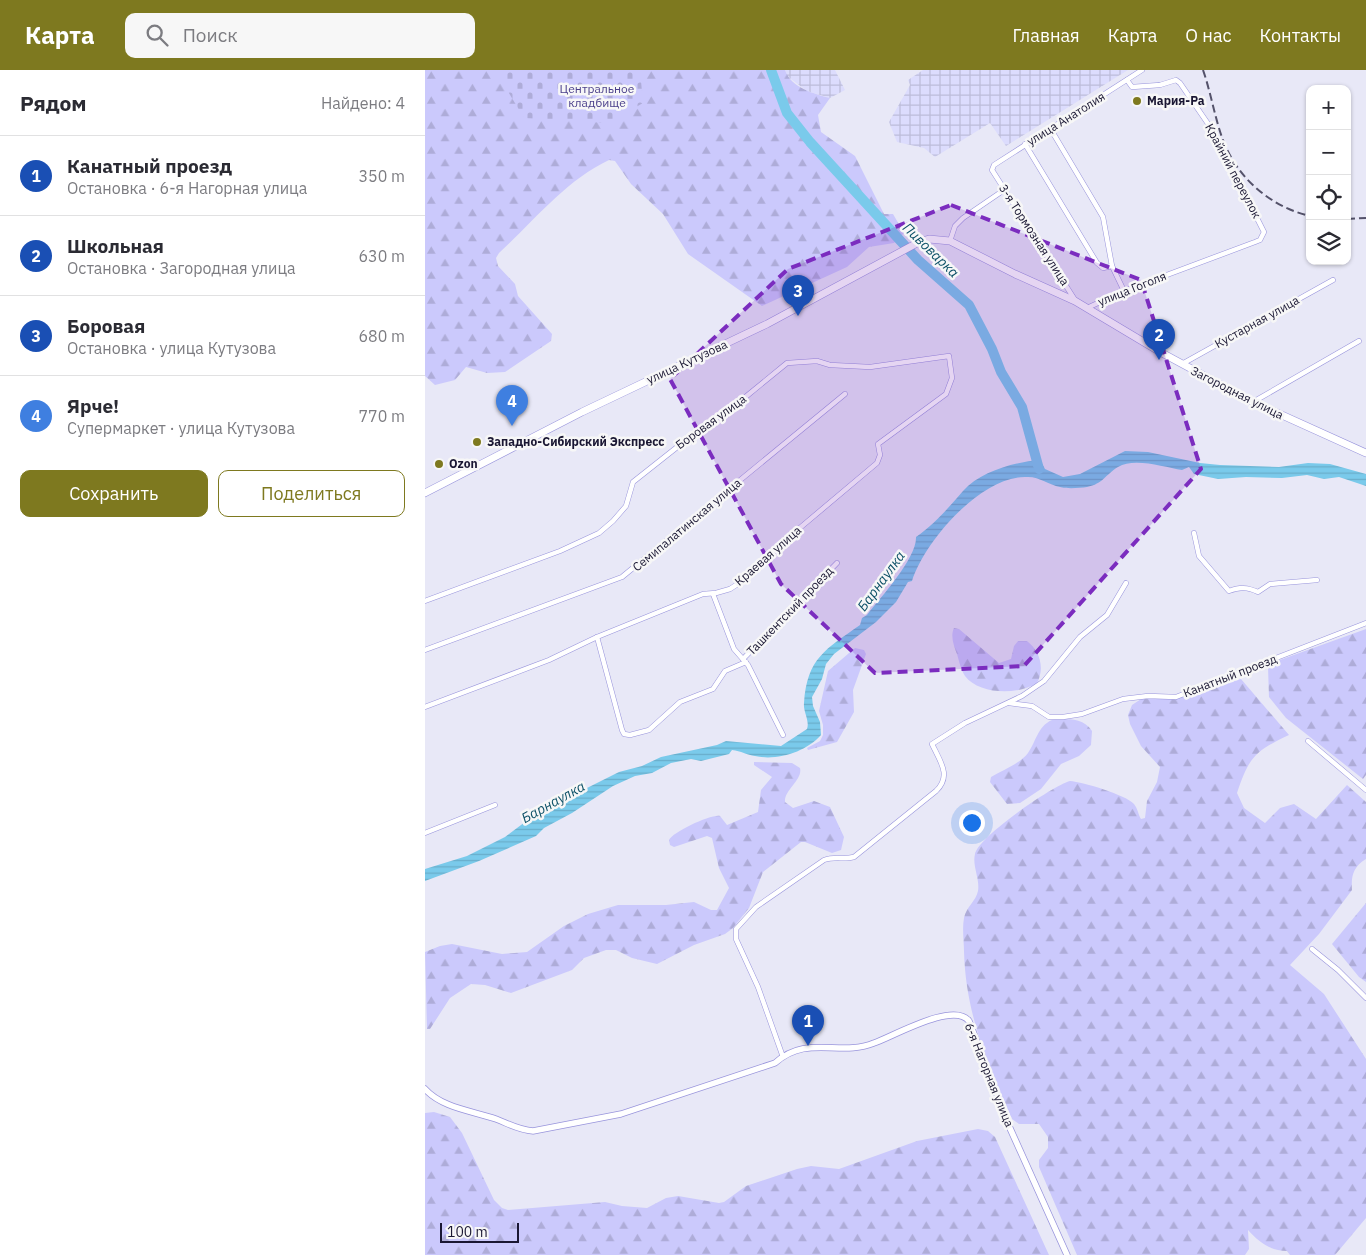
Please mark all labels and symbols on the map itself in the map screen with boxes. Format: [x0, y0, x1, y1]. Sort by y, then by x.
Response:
park label: Центральное кладбище [560, 81, 635, 110]
street label: улица Анатолия [1024, 89, 1108, 149]
place label: Мария-Ра [1147, 93, 1205, 108]
marker: Мария-Ра [1131, 95, 1143, 107]
street label: Крайний переулок [1202, 121, 1265, 221]
street label: 3-я Тормозная улица [996, 181, 1073, 289]
water label: Пивоварка [899, 219, 963, 281]
street label: улица Гоголя [1095, 268, 1168, 309]
pin: 3 [782, 275, 814, 316]
street label: Кустарная улица [1212, 292, 1302, 351]
pin: 2 [1143, 319, 1175, 360]
street label: улица Кутузова [644, 336, 730, 387]
street label: Загородная улица [1188, 363, 1287, 423]
pin: 4 [496, 385, 528, 426]
street label: Боровая улица [672, 391, 749, 452]
place label: Западно-Сибирский Экспресс [487, 434, 665, 449]
marker: Западно-Сибирский Экспресс [471, 436, 483, 448]
place label: Ozon [449, 456, 478, 471]
marker: Ozon [433, 458, 445, 470]
street label: Семипалатинская улица [629, 474, 744, 574]
street label: Краевая улица [731, 522, 805, 589]
water label: Барнаулка [853, 547, 909, 615]
street label: Ташкентский проезд [743, 563, 836, 658]
street label: Канатный проезд [1181, 651, 1279, 700]
water label: Барнаулка [518, 777, 588, 827]
your location [959, 810, 985, 836]
pin: 1 [792, 1005, 824, 1046]
street label: 6-я Нагорная улица [962, 1021, 1017, 1130]
scale bar [440, 1220, 519, 1243]

